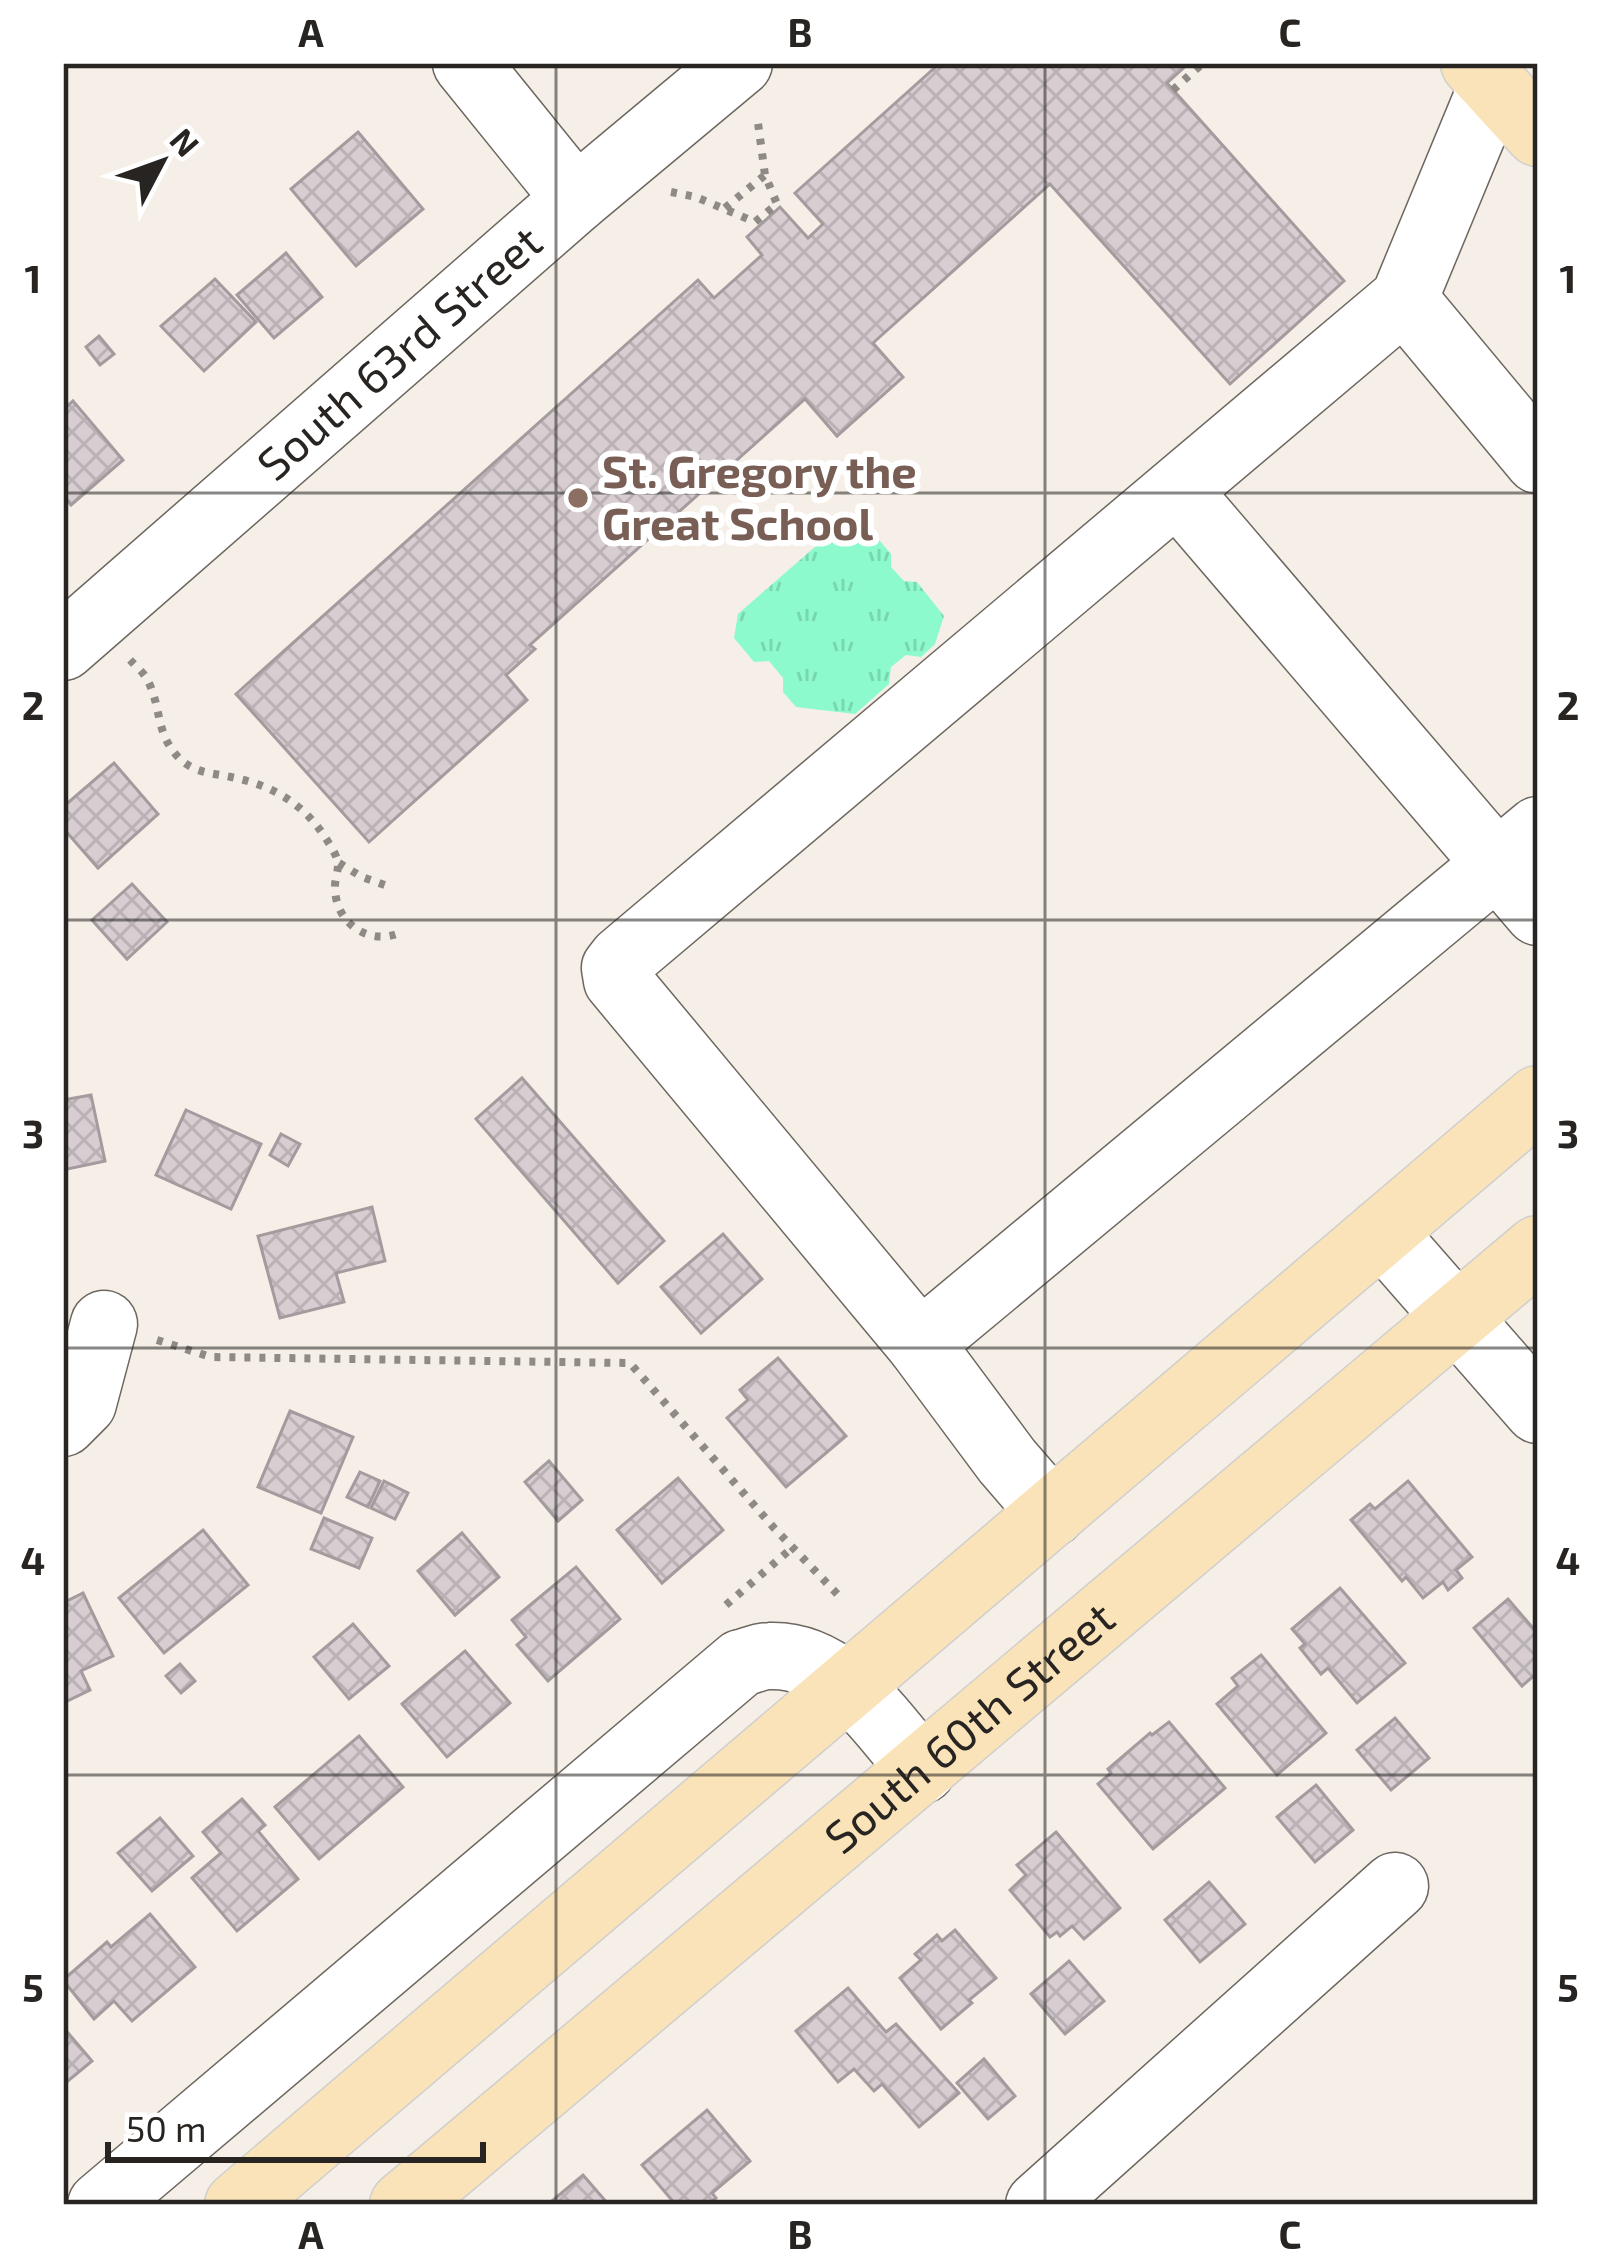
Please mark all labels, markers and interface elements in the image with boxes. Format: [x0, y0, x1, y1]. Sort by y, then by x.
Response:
text: A [298, 8, 324, 55]
text: B [788, 8, 812, 55]
text: C [1279, 8, 1301, 55]
north arrow [102, 102, 222, 222]
text: N [162, 120, 208, 164]
street label: South 63rd Street [245, 213, 551, 490]
text: 1 [25, 254, 41, 301]
text: 1 [1560, 254, 1576, 301]
place label: St. Gregory the Great School [602, 443, 917, 549]
marker: St. Gregory the Great School [565, 485, 591, 511]
text: 2 [22, 681, 44, 728]
text: 2 [1557, 681, 1579, 728]
text: 3 [22, 1109, 44, 1156]
text: 3 [1557, 1109, 1579, 1156]
text: 4 [21, 1536, 45, 1583]
text: 4 [1556, 1536, 1580, 1583]
street label: South 60th Street [813, 1589, 1124, 1863]
text: 5 [22, 1963, 44, 2010]
text: 5 [1557, 1963, 1579, 2010]
scale bar [108, 2088, 483, 2162]
text: 50 m [126, 2106, 207, 2149]
text: A [298, 2210, 324, 2257]
text: B [788, 2210, 812, 2257]
text: C [1279, 2210, 1301, 2257]

